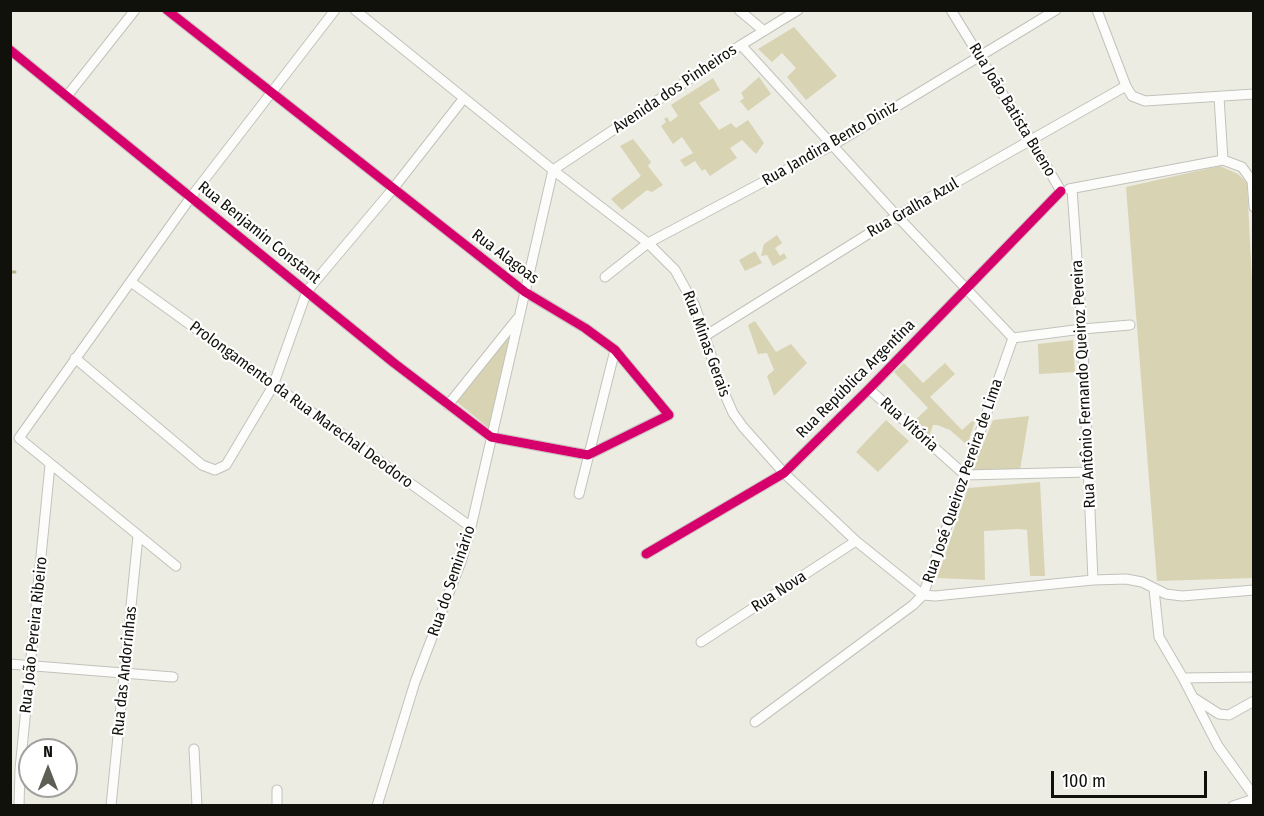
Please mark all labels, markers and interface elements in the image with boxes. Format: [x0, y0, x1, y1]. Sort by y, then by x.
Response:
street label: Avenida dos Pinheiros [609, 40, 741, 138]
street label: Rua João Batista Bueno [964, 40, 1060, 180]
street label: Rua Jandira Bento Diniz [759, 97, 901, 191]
street label: Rua Gralha Azul [864, 174, 962, 242]
street label: Rua Benjamin Constant [194, 178, 324, 288]
street label: Rua Alagoas [468, 226, 542, 288]
street label: Rua Antônio Fernando Queiroz Pereira [1068, 259, 1100, 509]
street label: Rua Minas Gerais [678, 288, 734, 400]
street label: Rua República Argentina [793, 316, 919, 442]
street label: Prolongamento da Rua Marechal Deodoro [185, 317, 417, 493]
street label: Rua José Queiroz Pereira de Lima [919, 376, 1007, 586]
street label: Rua Vitória [876, 394, 942, 456]
street label: Rua do Seminário [424, 523, 480, 639]
street label: Rua João Pereira Ribeiro [16, 556, 52, 714]
street label: Rua Nova [748, 567, 810, 617]
street label: Rua das Andorinhas [109, 605, 141, 737]
north arrow [18, 738, 78, 798]
text: N [43, 742, 53, 761]
scale bar [1054, 759, 1210, 797]
text: 100 m [1062, 770, 1106, 792]

